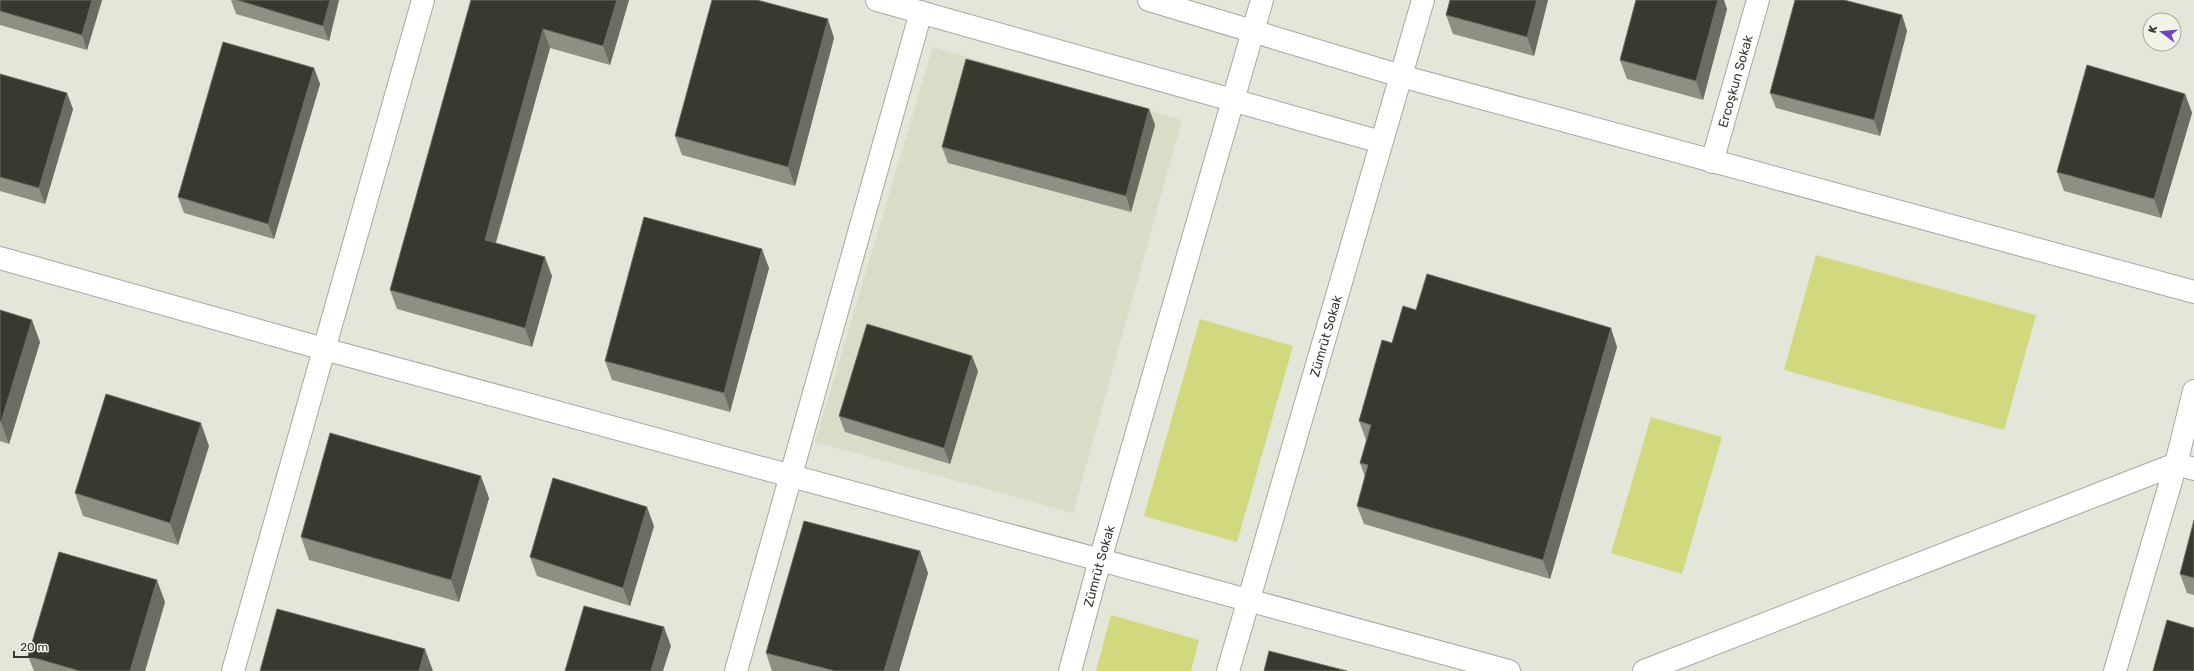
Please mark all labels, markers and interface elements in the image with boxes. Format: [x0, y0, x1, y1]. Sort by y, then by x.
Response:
north arrow [2142, 12, 2182, 52]
text: K [2146, 23, 2160, 35]
street label: Ercoşkun Sokak [1715, 33, 1755, 129]
street label: Zümrüt Sokak [1306, 293, 1344, 378]
street label: Zümrüt Sokak [1080, 523, 1117, 608]
scale bar [14, 633, 120, 659]
text: 20 m [20, 640, 48, 654]

